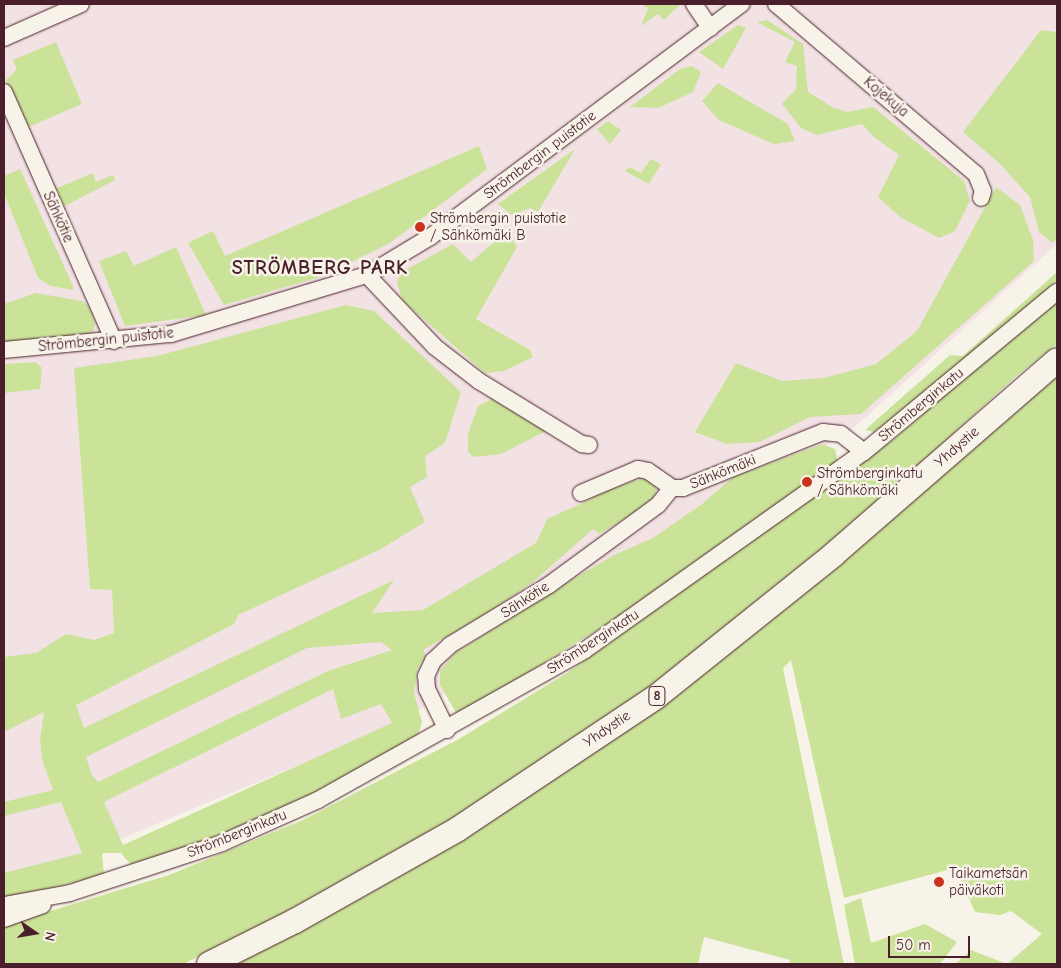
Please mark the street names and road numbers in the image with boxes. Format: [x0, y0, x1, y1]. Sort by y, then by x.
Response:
street label: Kojekuja [860, 73, 912, 121]
street label: Strömbergin puistotie [480, 107, 600, 203]
street label: Sähkötie [39, 189, 77, 245]
street label: Strömbergin puistotie [37, 324, 175, 356]
street label: Strömberginkatu [875, 364, 967, 446]
street label: Yhdystie [931, 423, 983, 471]
street label: Sähkömäki [687, 451, 759, 493]
street label: Sähkötie [497, 578, 553, 622]
street label: Strömberginkatu [544, 606, 642, 678]
road number: 8 [648, 684, 666, 708]
street label: Yhdystie [580, 707, 634, 751]
street label: Strömberginkatu [185, 806, 289, 862]

